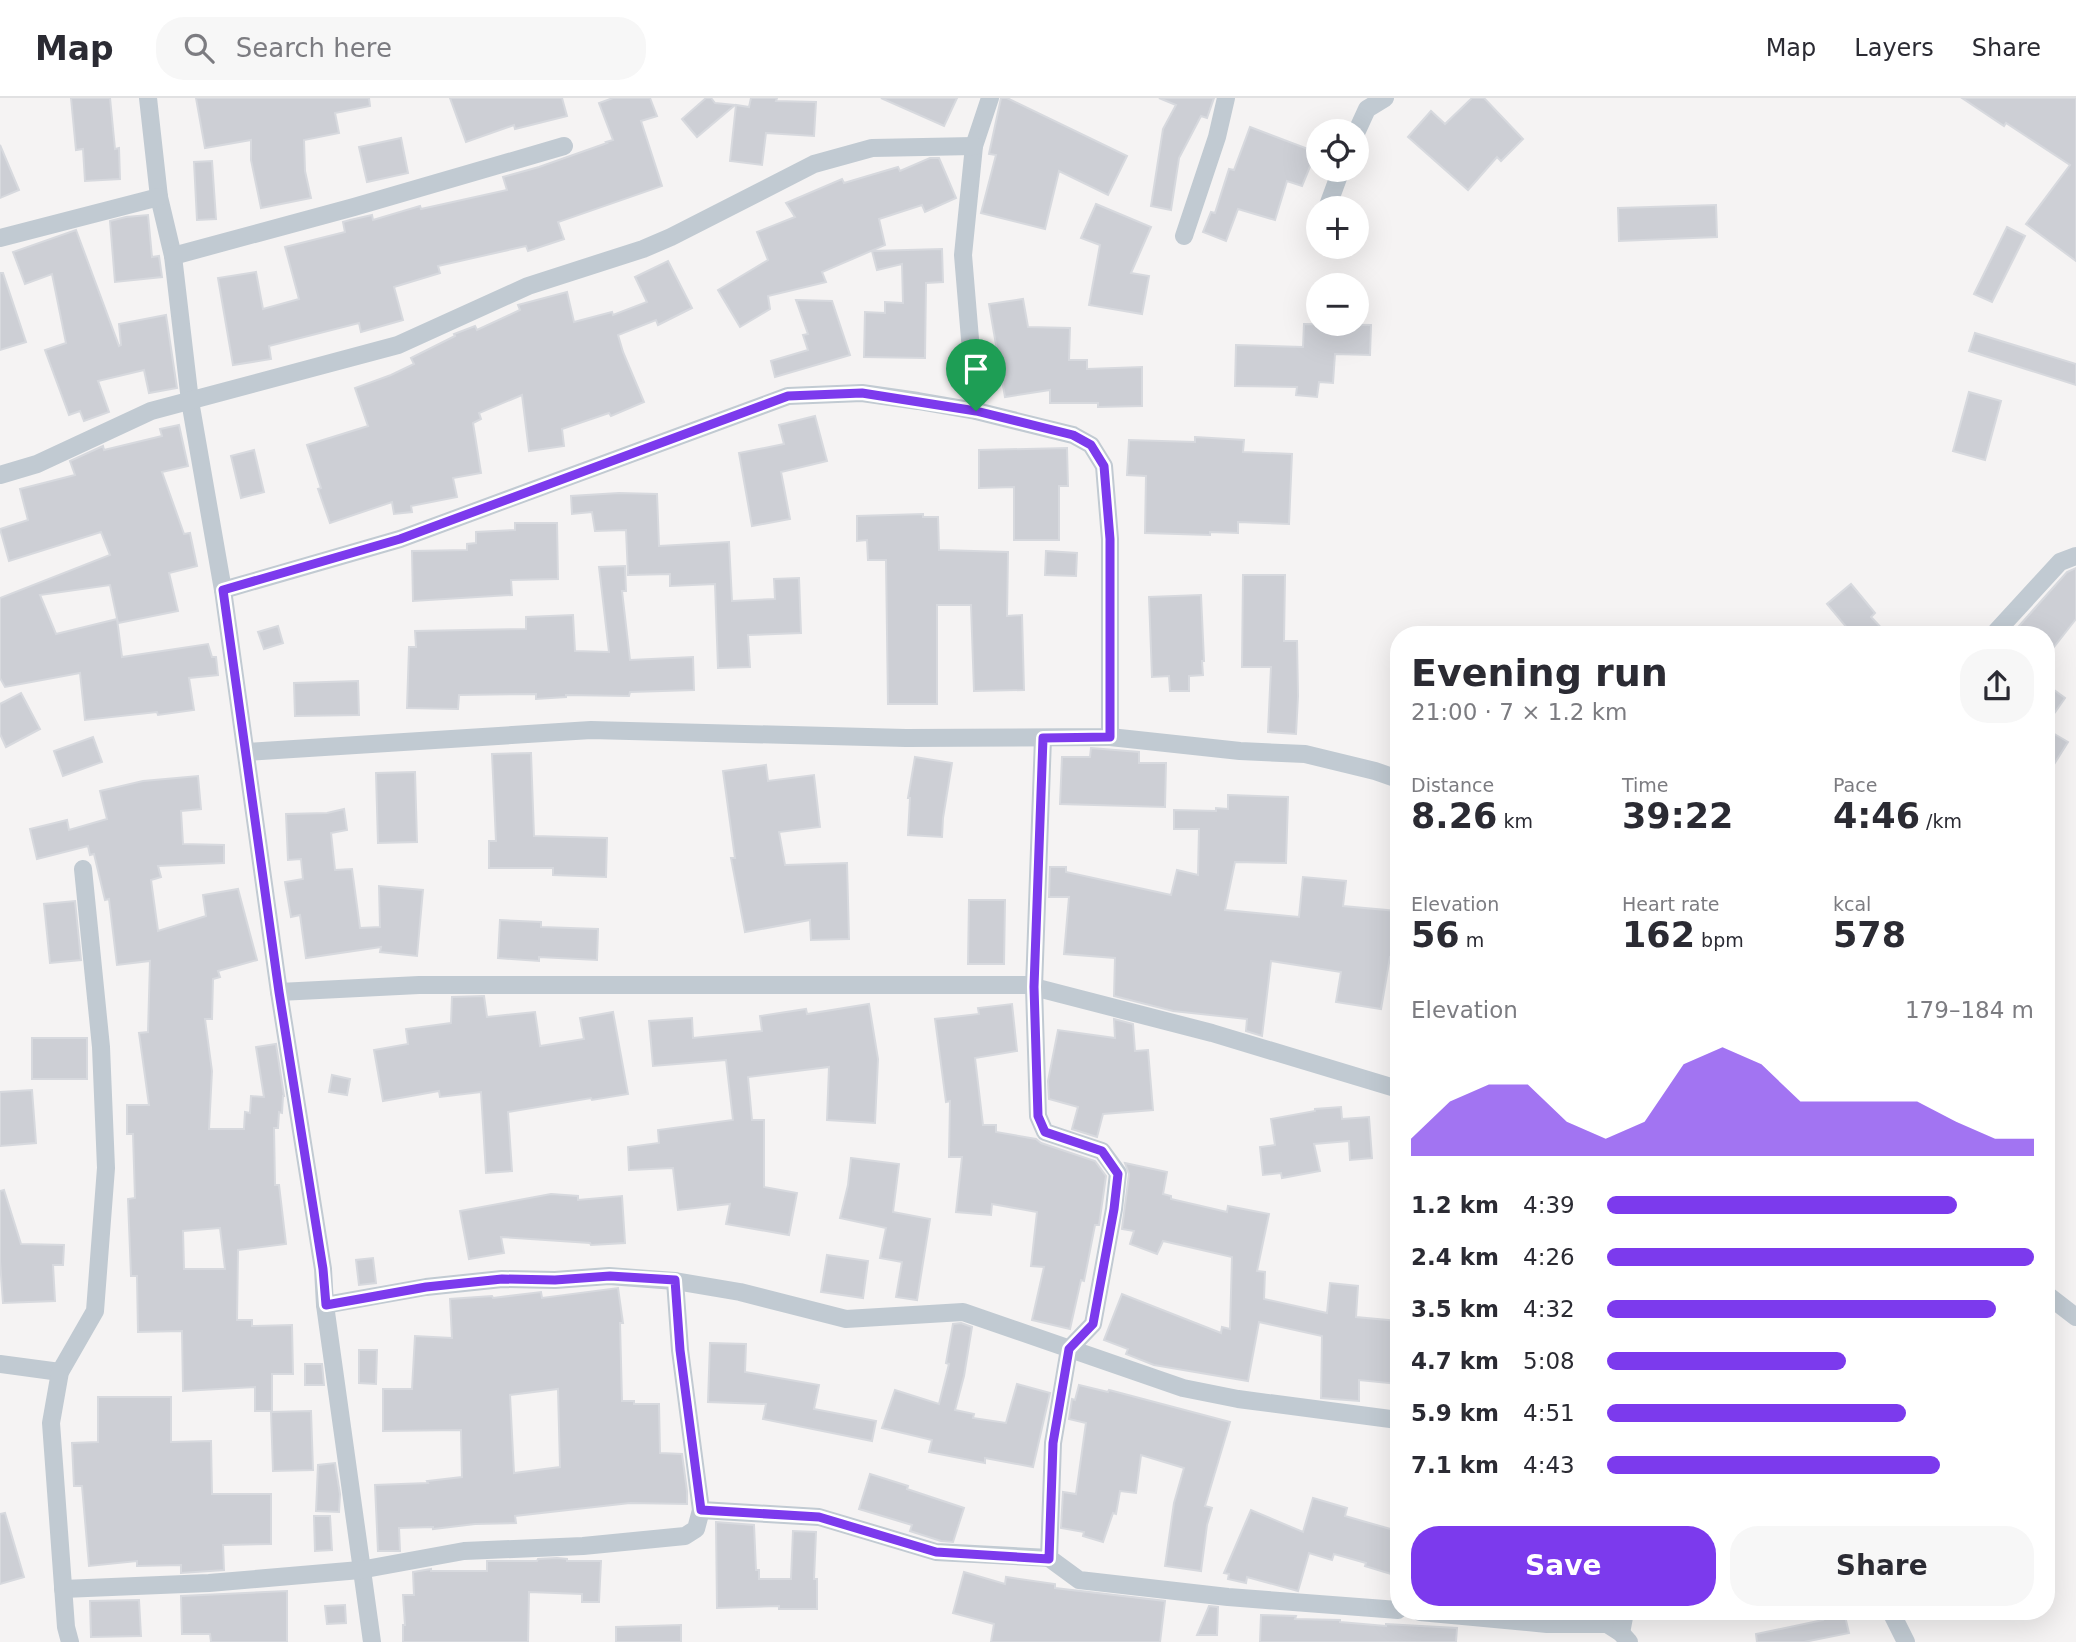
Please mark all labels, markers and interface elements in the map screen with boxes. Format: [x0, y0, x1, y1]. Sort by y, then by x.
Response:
search box [156, 17, 646, 80]
text: Map [35, 29, 114, 68]
icon: search [180, 29, 218, 67]
text: Search here [236, 33, 392, 63]
text: Map [1766, 34, 1816, 62]
text: Layers [1854, 34, 1934, 62]
text: Share [1972, 34, 2041, 62]
map controls [1306, 119, 1369, 336]
button: locate [1306, 119, 1369, 182]
button: + [1306, 196, 1369, 259]
button: − [1306, 273, 1369, 336]
pin [946, 339, 1006, 411]
icon: arrive [957, 350, 995, 388]
button: share [1960, 649, 2034, 723]
text: Evening run [1411, 651, 1668, 695]
text: 21:00 · 7 × 1.2 km [1411, 699, 1627, 725]
text: Distance [1411, 774, 1494, 796]
text: Time [1622, 774, 1669, 796]
text: Pace [1833, 774, 1877, 796]
text: 8.26 [1411, 796, 1497, 836]
text: 39:22 [1622, 796, 1733, 836]
text: 4:46 [1833, 796, 1920, 836]
text: km [1497, 810, 1533, 832]
text: /km [1920, 810, 1962, 832]
text: Elevation [1411, 893, 1499, 915]
text: Heart rate [1622, 893, 1720, 915]
text: kcal [1833, 893, 1871, 915]
text: 56 [1411, 915, 1460, 955]
text: 162 [1622, 915, 1695, 955]
text: 578 [1833, 915, 1906, 955]
text: m [1460, 929, 1484, 951]
text: bpm [1695, 929, 1744, 951]
text: Elevation [1411, 997, 1518, 1023]
text: 179–184 m [1905, 997, 2034, 1023]
text: 1.2 km [1411, 1192, 1499, 1218]
text: 4:39 [1523, 1192, 1575, 1218]
text: 2.4 km [1411, 1244, 1499, 1270]
text: 4:26 [1523, 1244, 1575, 1270]
text: 3.5 km [1411, 1296, 1499, 1322]
text: 4:32 [1523, 1296, 1575, 1322]
text: 4.7 km [1411, 1348, 1499, 1374]
text: 5:08 [1523, 1348, 1575, 1374]
text: 5.9 km [1411, 1400, 1499, 1426]
text: 4:51 [1523, 1400, 1575, 1426]
text: 7.1 km [1411, 1452, 1499, 1478]
text: 4:43 [1523, 1452, 1575, 1478]
button: Save [1411, 1526, 1716, 1606]
button: Share [1730, 1526, 2034, 1606]

